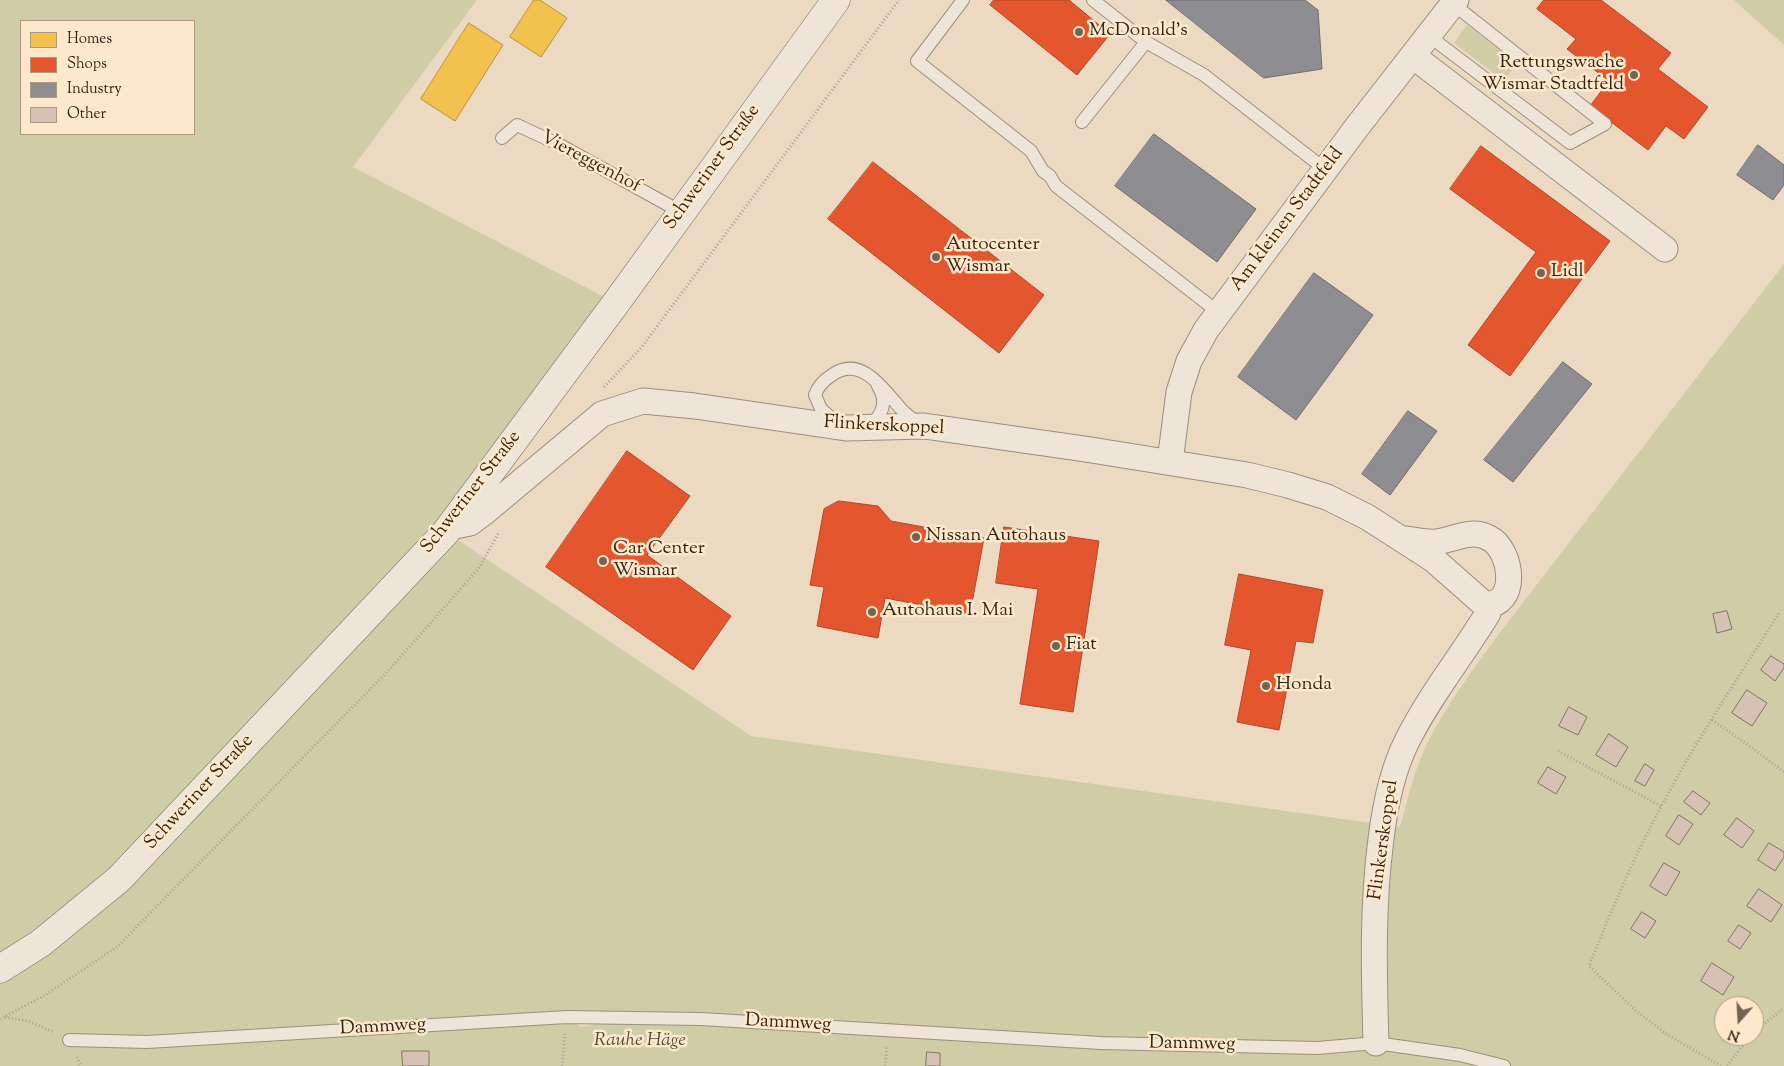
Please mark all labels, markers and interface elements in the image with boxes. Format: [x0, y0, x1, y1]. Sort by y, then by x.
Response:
legend [20, 20, 195, 135]
place label: McDonald's [1089, 21, 1188, 43]
marker: McDonald's [1073, 26, 1085, 38]
text: Homes [67, 29, 112, 50]
place label: Rettungswache Wismar Stadtfeld [1482, 53, 1624, 97]
text: Shops [67, 54, 107, 75]
marker: Rettungswache Wismar Stadtfeld [1628, 69, 1640, 81]
text: Industry [67, 79, 122, 100]
street label: Schweriner Straße [660, 101, 766, 235]
text: Other [67, 104, 106, 125]
street label: Viereggenhof [536, 127, 644, 199]
street label: Am kleinen Stadtfeld [1226, 144, 1350, 296]
place label: Autocenter Wismar [946, 235, 1040, 279]
marker: Autocenter Wismar [930, 251, 942, 263]
place label: Lidl [1551, 262, 1584, 284]
marker: Lidl [1535, 267, 1547, 279]
street label: Flinkerskoppel [823, 412, 945, 442]
street label: Schweriner Straße [417, 427, 527, 559]
place label: Nissan Autohaus [926, 526, 1066, 548]
marker: Nissan Autohaus [910, 531, 922, 543]
place label: Car Center Wismar [613, 539, 705, 583]
marker: Car Center Wismar [597, 555, 609, 567]
place label: Autohaus I. Mai [882, 601, 1013, 623]
marker: Autohaus I. Mai [866, 606, 878, 618]
place label: Fiat [1066, 635, 1097, 657]
marker: Fiat [1050, 640, 1062, 652]
place label: Honda [1276, 675, 1332, 697]
marker: Honda [1260, 680, 1272, 692]
street label: Schweriner Straße [141, 731, 259, 855]
street label: Flinkerskoppel [1365, 778, 1405, 902]
north arrow [1714, 996, 1764, 1046]
street label: Dammweg [744, 1010, 832, 1038]
street label: Dammweg [339, 1014, 427, 1042]
text: N [1726, 1023, 1743, 1046]
park label: Rauhe Häge [594, 1031, 686, 1053]
street label: Dammweg [1149, 1033, 1235, 1057]

